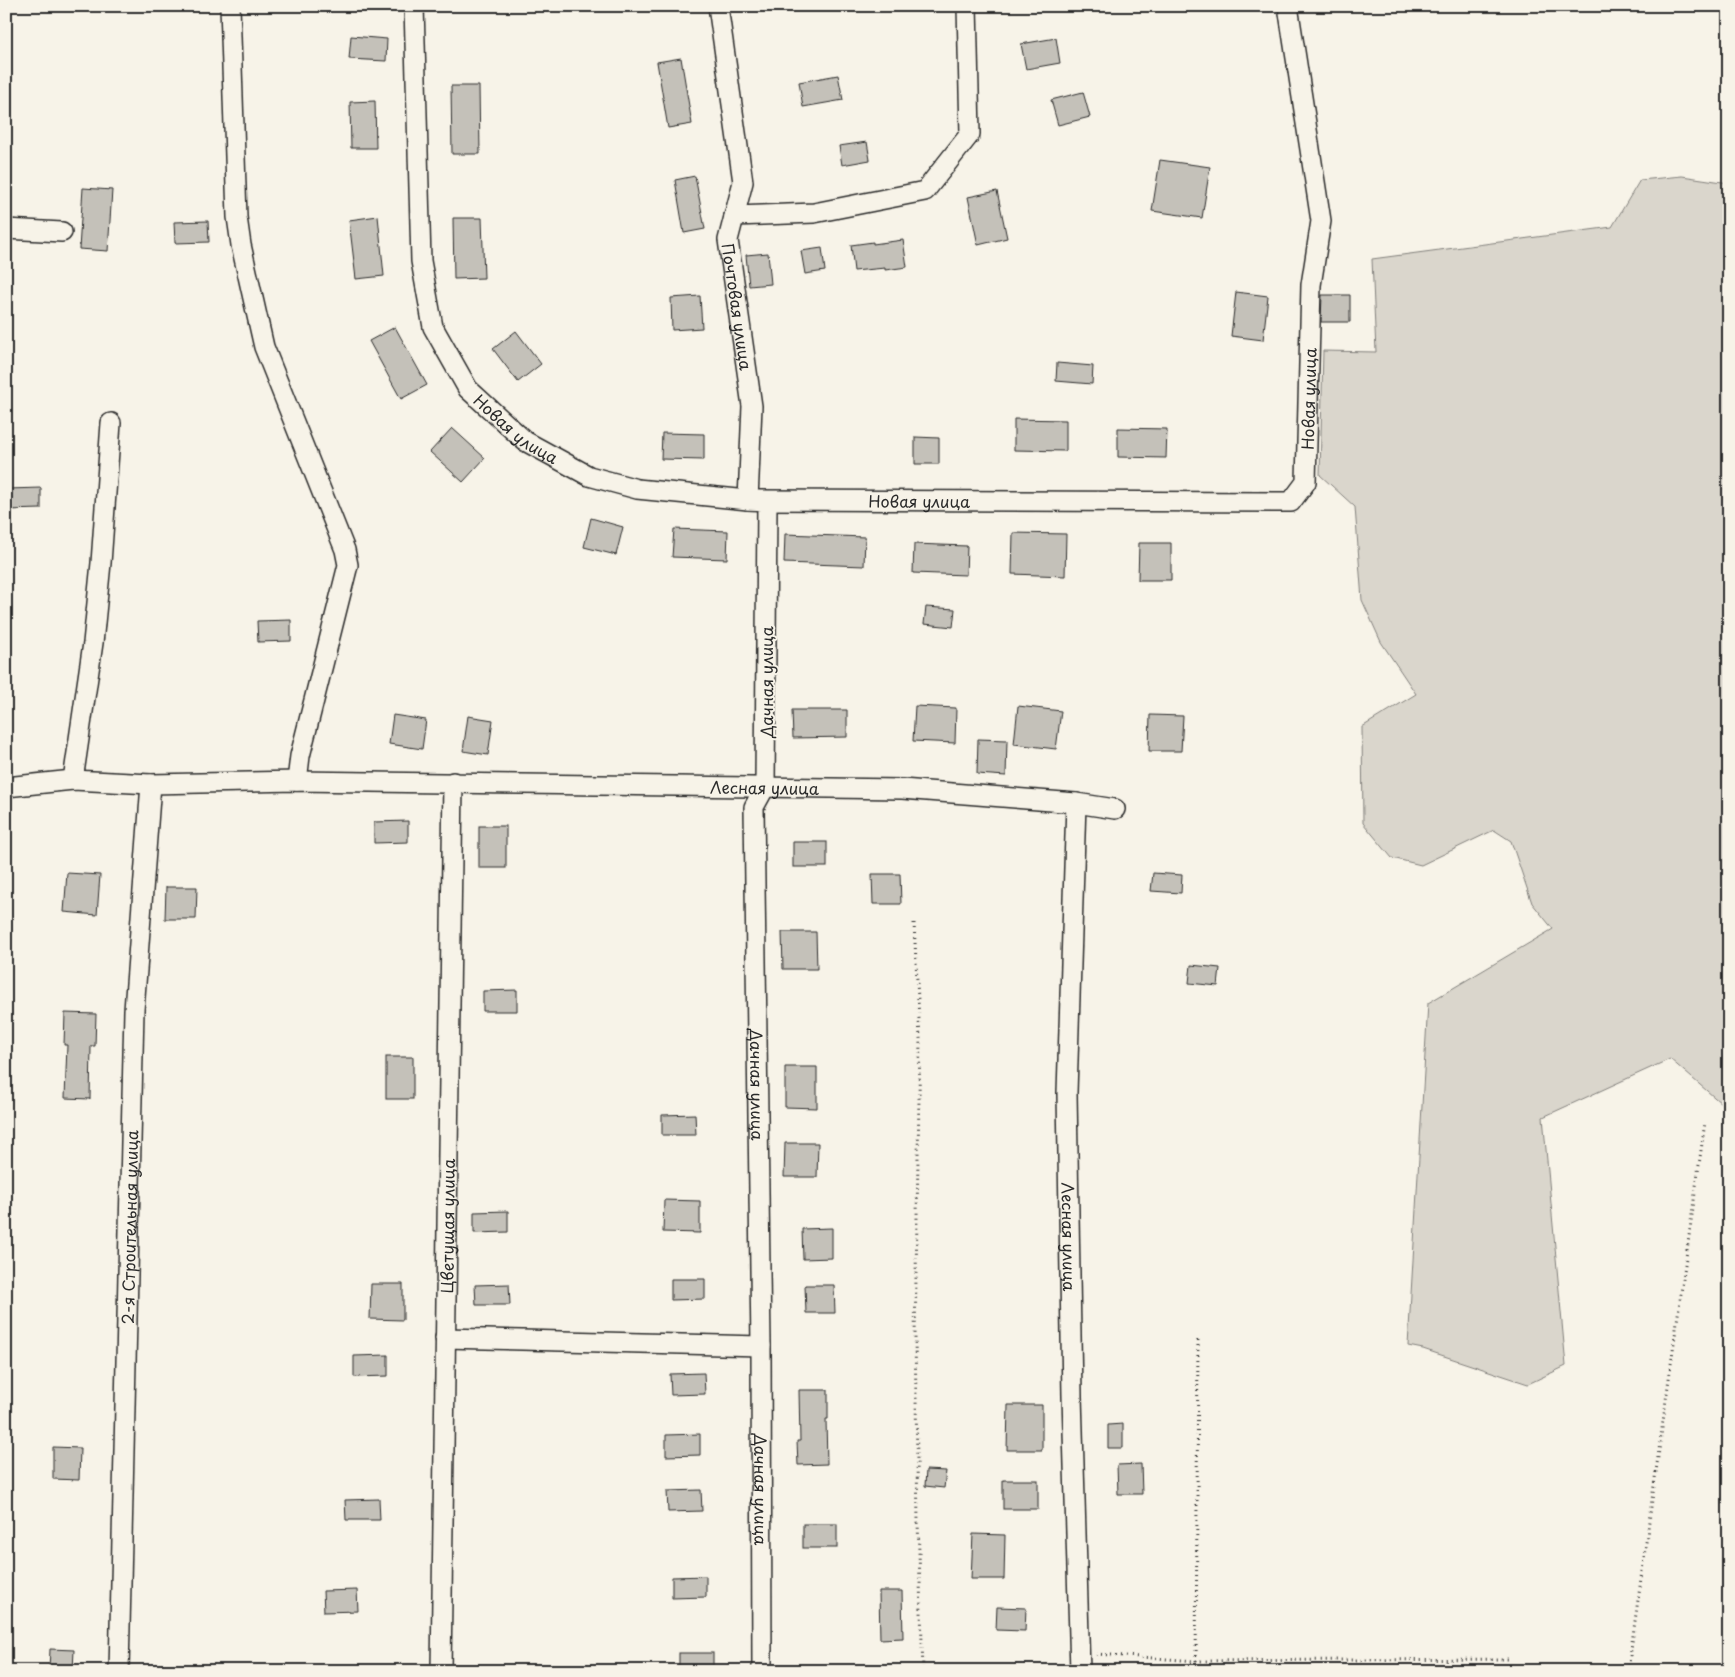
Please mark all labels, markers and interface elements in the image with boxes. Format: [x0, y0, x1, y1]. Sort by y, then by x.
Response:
street label: Почтовая улица [717, 242, 759, 372]
street label: Новая улица [1295, 348, 1321, 450]
street label: Новая улица [469, 388, 563, 469]
street label: Новая улица [868, 488, 970, 513]
street label: Дачная улица [754, 626, 778, 739]
street label: Лесная улица [710, 774, 819, 800]
street label: Дачная улица [745, 1028, 770, 1141]
street label: 2-я Строительная улица [115, 1130, 143, 1325]
street label: Цветущая улица [434, 1158, 460, 1294]
street label: Лесная улица [1056, 1182, 1082, 1291]
street label: Дачная улица [749, 1433, 774, 1545]

